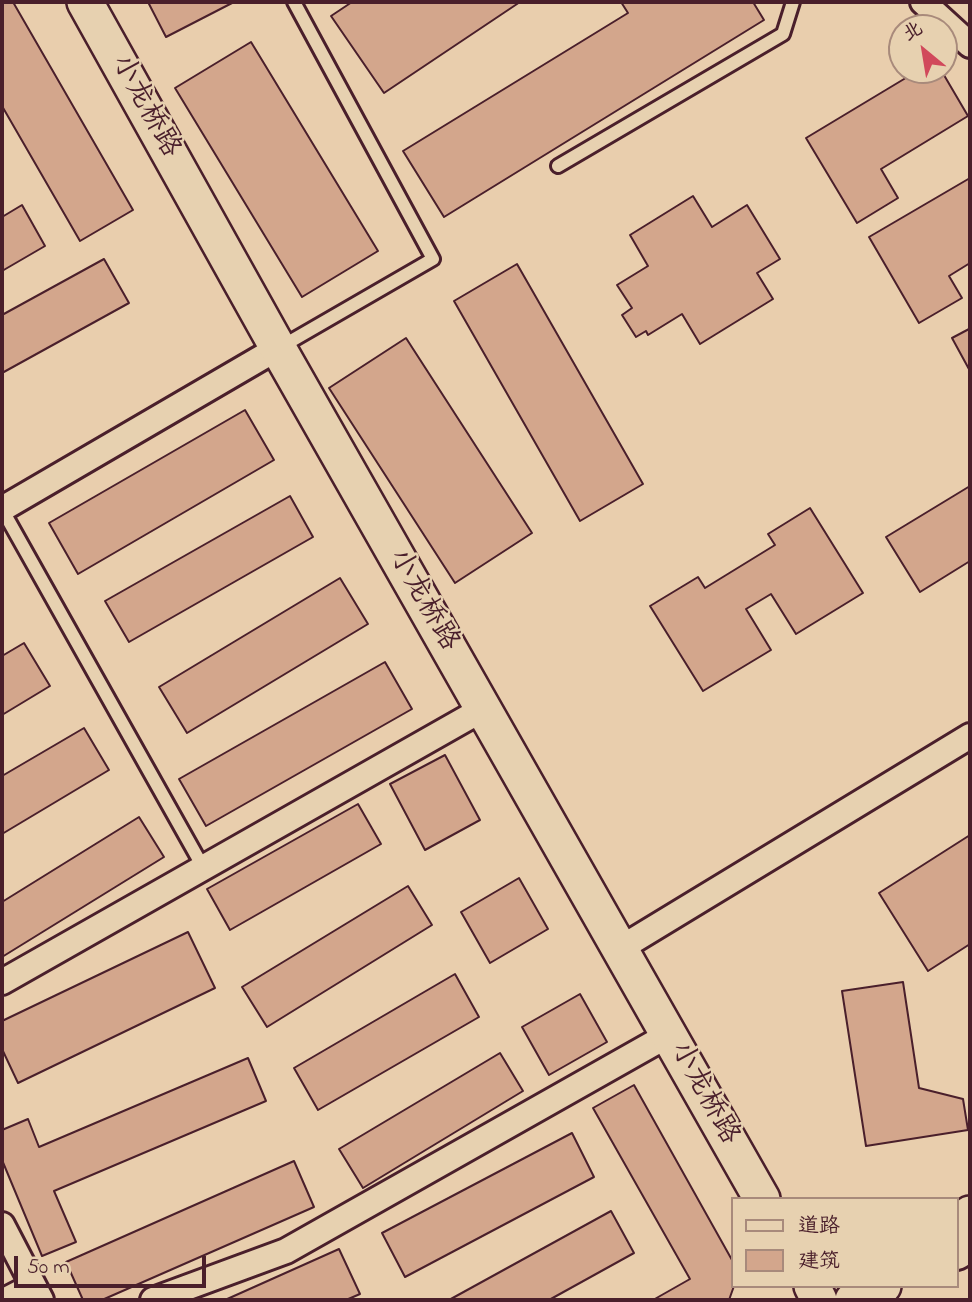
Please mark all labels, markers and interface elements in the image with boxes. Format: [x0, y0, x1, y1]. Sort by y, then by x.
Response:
north arrow [888, 14, 958, 84]
text: 北 [898, 16, 928, 49]
street label: 小龙桥路 [102, 50, 186, 164]
street label: 小龙桥路 [379, 544, 465, 658]
street label: 小龙桥路 [661, 1037, 745, 1151]
legend [730, 1197, 958, 1288]
text: 道路 [798, 1212, 840, 1242]
scale bar [18, 1242, 210, 1286]
text: 建筑 [798, 1247, 840, 1277]
text: 50 m [27, 1253, 70, 1283]

